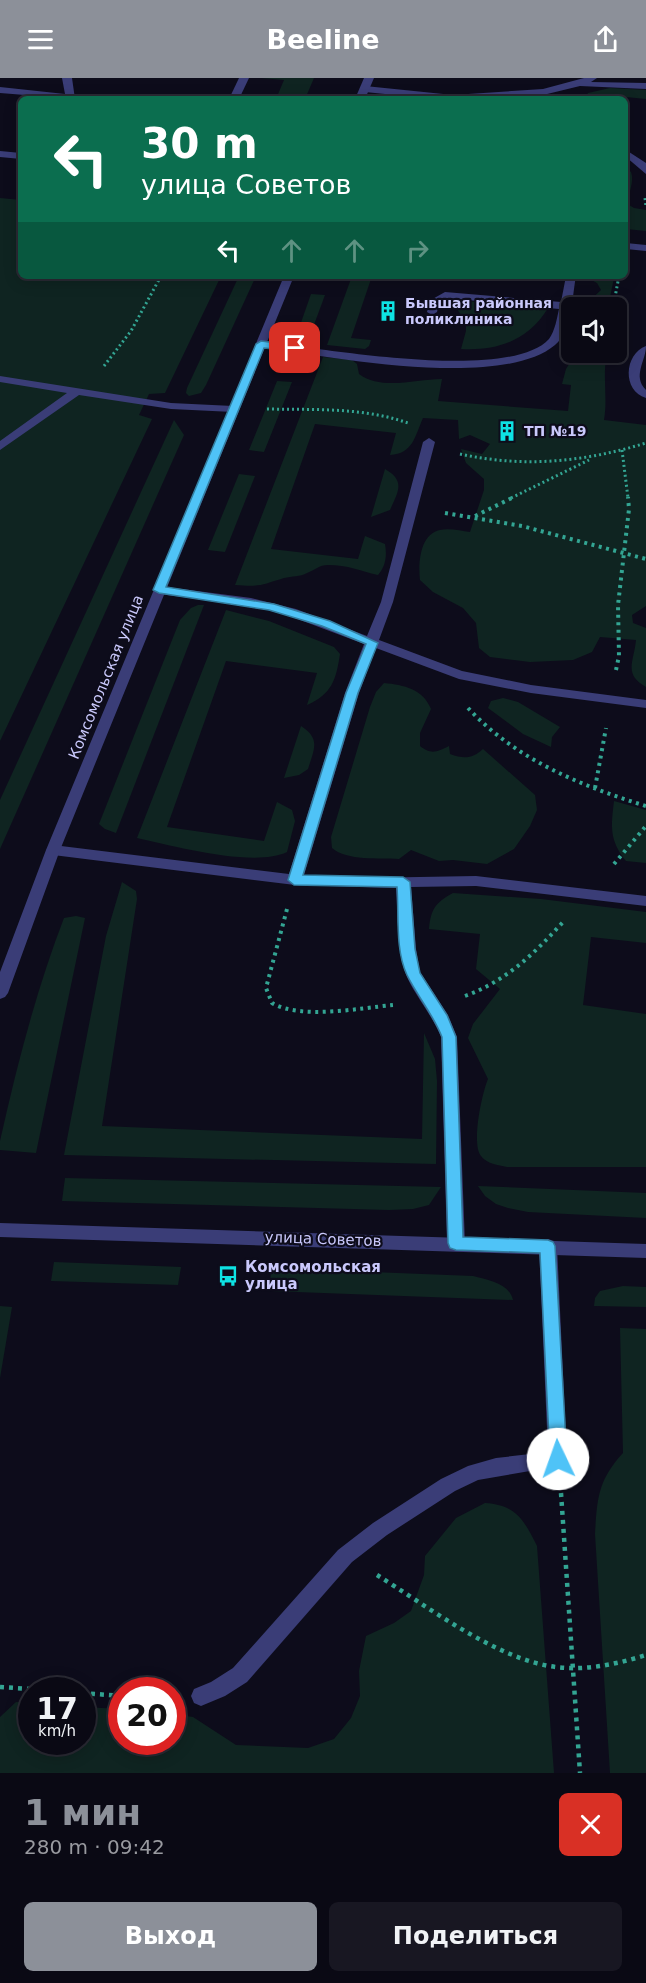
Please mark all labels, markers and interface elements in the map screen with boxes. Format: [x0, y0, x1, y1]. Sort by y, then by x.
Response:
icon: menu [24, 23, 57, 56]
icon: share [589, 23, 622, 56]
text: Beeline [266, 24, 380, 55]
text: 30 m [141, 119, 258, 168]
icon: left [42, 120, 120, 198]
text: улица Советов [141, 169, 351, 200]
icon: left [212, 234, 245, 267]
icon: ahead [275, 234, 308, 267]
icon: ahead [338, 234, 371, 267]
icon: right [401, 234, 434, 267]
place label: Бывшая районная поликлиника [405, 295, 552, 327]
map controls [561, 297, 627, 363]
button: sound [561, 297, 627, 363]
building icon: Бывшая районная поликлиника [376, 299, 400, 323]
pin [269, 322, 320, 373]
icon: arrive [278, 331, 311, 364]
building icon: ТП №19 [495, 419, 519, 443]
place label: ТП №19 [524, 423, 586, 439]
street label: Комсомольская улица [65, 592, 147, 762]
street label: улица Советов [264, 1228, 382, 1250]
place label: Комсомольская улица [245, 1258, 381, 1293]
bus stop icon: Комсомольская улица [216, 1264, 240, 1288]
position arrow [526, 1427, 590, 1491]
speed limit sign: 20 [108, 1677, 186, 1755]
text: 17 [36, 1691, 78, 1726]
text: km/h [38, 1722, 76, 1740]
text: 1 мин [24, 1792, 141, 1833]
button: close [559, 1793, 622, 1856]
text: 280 m · 09:42 [24, 1835, 165, 1859]
button: Выход [24, 1902, 317, 1971]
button: Поделиться [329, 1902, 622, 1971]

